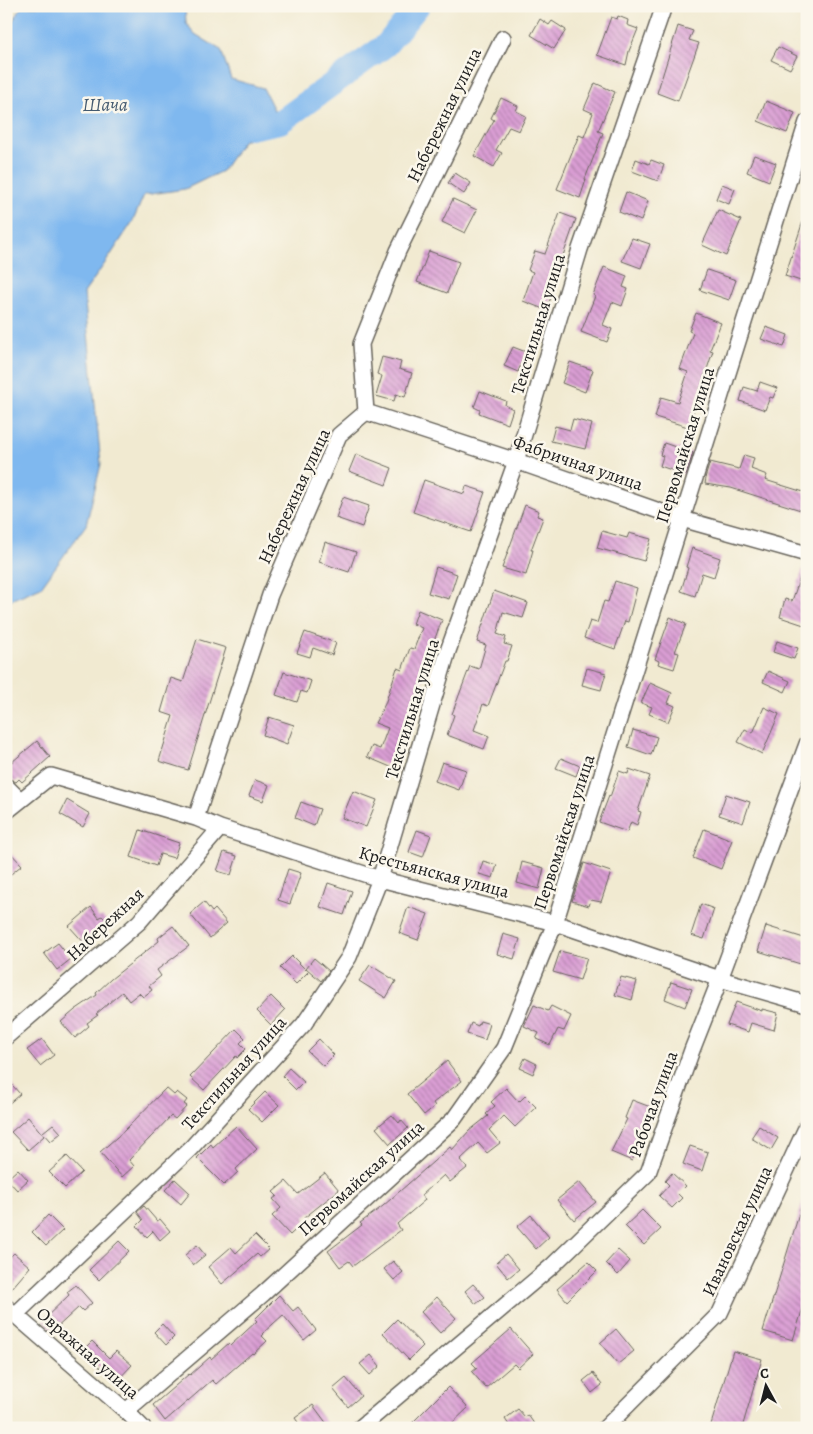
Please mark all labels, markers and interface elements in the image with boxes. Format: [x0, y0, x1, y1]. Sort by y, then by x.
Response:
street label: Набережная улица [401, 43, 487, 186]
water label: Шача [82, 92, 128, 118]
street label: Текстильная улица [505, 250, 571, 397]
street label: Первомайская улица [650, 363, 720, 526]
street label: Набережная улица [252, 424, 336, 568]
street label: Фабричная улица [510, 430, 647, 497]
street label: Текстильная улица [379, 635, 445, 782]
street label: Первомайская улица [528, 751, 601, 913]
street label: Крестьянская улица [356, 840, 513, 904]
street label: Набережная [61, 882, 149, 966]
street label: Текстильная улица [176, 1010, 292, 1135]
street label: Рабочая улица [623, 1047, 684, 1161]
street label: Первомайская улица [293, 1114, 430, 1241]
street label: Ивановская улица [696, 1161, 778, 1300]
street label: Овражная улица [31, 1302, 145, 1405]
north arrow [740, 1362, 790, 1412]
text: С [759, 1364, 770, 1384]

